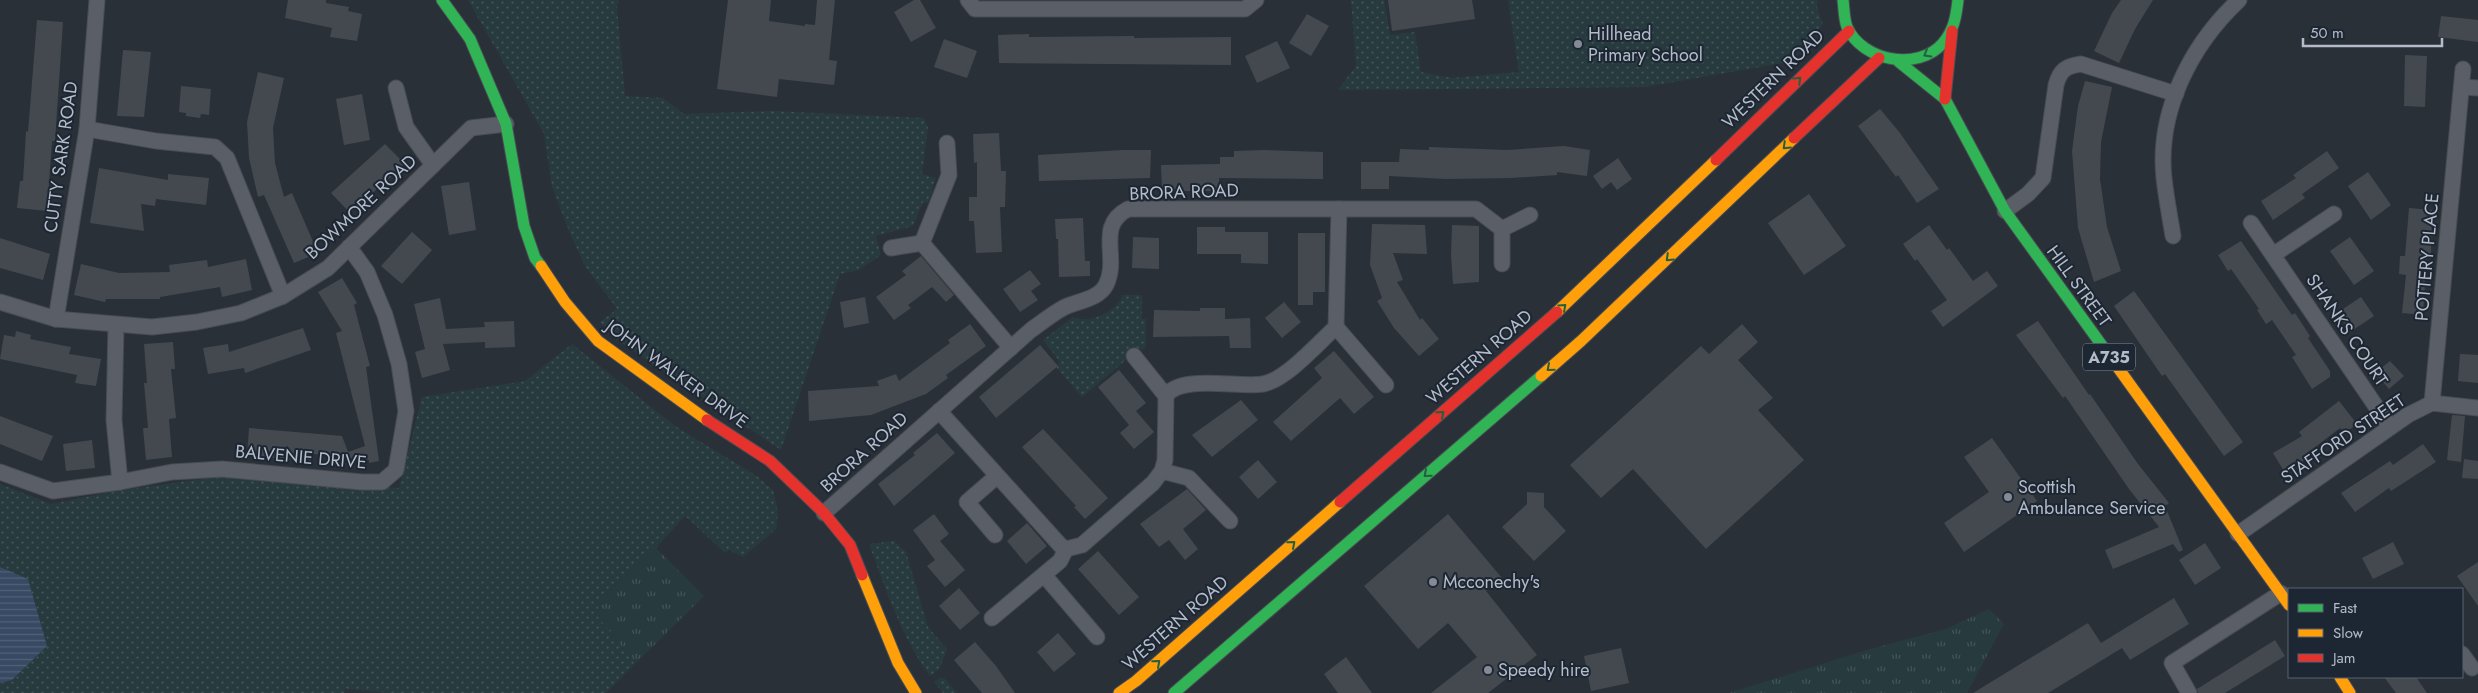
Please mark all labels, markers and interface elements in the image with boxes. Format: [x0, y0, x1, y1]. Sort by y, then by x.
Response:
scale bar [2303, 15, 2442, 47]
place label: Hillhead Primary School [1588, 21, 1703, 68]
text: 50 m [2310, 22, 2344, 44]
street label: WESTERN ROAD [1716, 23, 1830, 135]
marker: Hillhead Primary School [1572, 38, 1584, 50]
one-way arrow [1924, 48, 1933, 58]
one-way arrow [1793, 77, 1802, 86]
street label: CUTTY SARK ROAD [38, 80, 84, 234]
one-way arrow [1783, 140, 1792, 149]
street label: BOWMORE ROAD [300, 149, 422, 265]
street label: BRORA ROAD [1129, 177, 1239, 207]
street label: POTTERY PLACE [2408, 192, 2446, 322]
street label: HILL STREET [2040, 240, 2118, 333]
one-way arrow [1665, 252, 1674, 261]
street label: SHANKS COURT [2300, 269, 2395, 392]
street label: WESTERN ROAD [1420, 304, 1538, 410]
one-way arrow [1557, 304, 1566, 313]
street label: JOHN WALKER DRIVE [599, 312, 754, 435]
road number: A735 [2083, 344, 2135, 371]
one-way arrow [1546, 362, 1555, 371]
street label: STAFFORD STREET [2276, 387, 2411, 490]
street label: BRORA ROAD [815, 406, 913, 498]
one-way arrow [1435, 411, 1444, 420]
street label: BALVENIE DRIVE [234, 438, 368, 476]
one-way arrow [1423, 469, 1432, 478]
place label: Scottish Ambulance Service [2018, 474, 2165, 521]
marker: Scottish Ambulance Service [2002, 491, 2014, 503]
one-way arrow [1287, 541, 1296, 550]
place label: Mcconechy's [1443, 569, 1540, 595]
street label: WESTERN ROAD [1116, 570, 1234, 676]
marker: Mcconechy's [1427, 576, 1439, 588]
legend [2288, 588, 2463, 678]
text: Fast [2333, 597, 2357, 619]
text: Slow [2333, 622, 2364, 644]
text: Jam [2331, 647, 2356, 669]
place label: Speedy hire [1498, 657, 1590, 683]
one-way arrow [1151, 660, 1160, 669]
marker: Speedy hire [1482, 664, 1494, 676]

